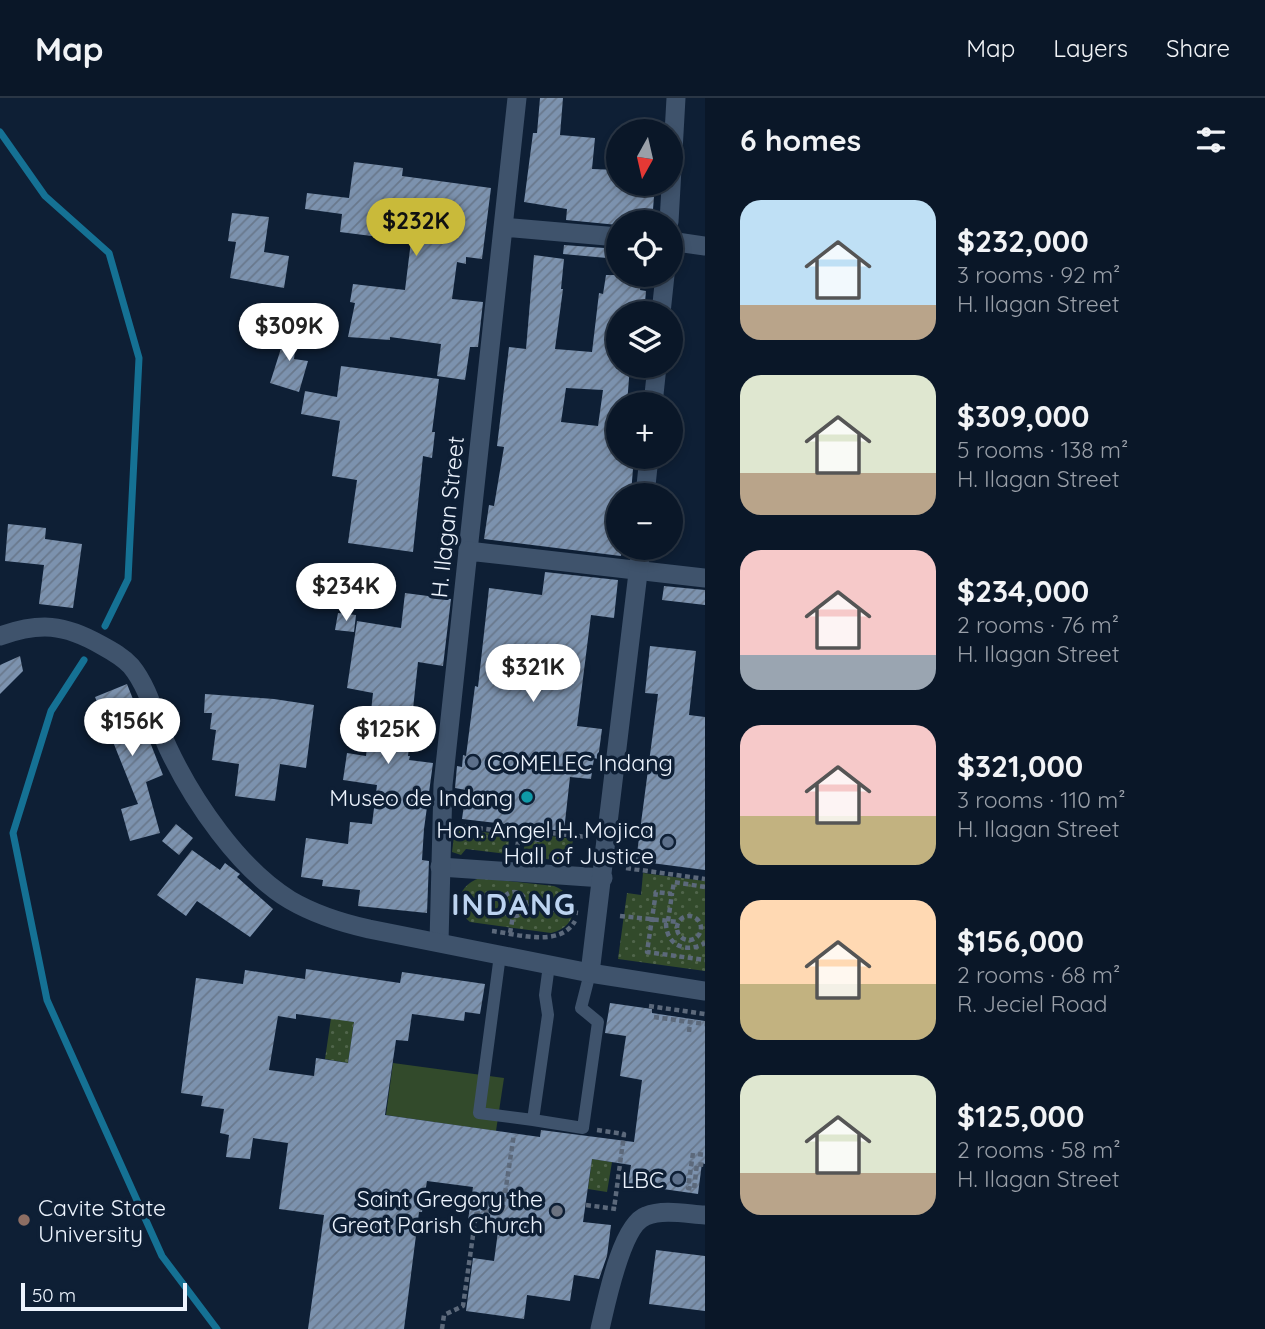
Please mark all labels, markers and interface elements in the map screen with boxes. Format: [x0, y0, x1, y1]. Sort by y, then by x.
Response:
text: Map [35, 28, 103, 69]
text: Map [966, 33, 1015, 63]
text: Layers [1053, 33, 1128, 63]
text: Share [1166, 33, 1230, 63]
north arrow [606, 119, 682, 196]
map controls [606, 119, 683, 560]
text: 6 homes [740, 121, 861, 159]
icon: filters [1192, 121, 1230, 159]
pin: $232K [367, 198, 465, 258]
text: $232K [382, 206, 450, 235]
button: locate [606, 210, 683, 287]
text: $232,000 [957, 222, 1089, 260]
icon: home [796, 228, 880, 312]
text: 3 rooms · 92 m² [957, 260, 1120, 289]
text: H. Ilagan Street [957, 289, 1120, 318]
button: layers [606, 301, 683, 378]
pin: $309K [240, 303, 338, 363]
text: $309K [255, 311, 323, 340]
button: + [606, 392, 683, 469]
text: $309,000 [957, 397, 1089, 435]
icon: home [796, 403, 880, 487]
street label: H. Ilagan Street [424, 434, 470, 599]
text: 5 rooms · 138 m² [957, 435, 1128, 464]
text: H. Ilagan Street [957, 464, 1120, 493]
button: − [606, 483, 683, 560]
pin: $234K [297, 564, 395, 623]
text: $234K [312, 571, 380, 600]
text: $234,000 [957, 572, 1089, 610]
icon: home [796, 578, 880, 662]
text: 2 rooms · 76 m² [957, 610, 1119, 639]
text: H. Ilagan Street [957, 639, 1120, 668]
pin: $321K [484, 644, 582, 704]
text: $321K [501, 652, 565, 681]
pin: $156K [83, 698, 181, 758]
text: $156K [100, 706, 164, 735]
pin: $125K [339, 706, 437, 766]
text: $125K [356, 714, 420, 743]
text: $321,000 [957, 747, 1083, 785]
place label: COMELEC Indang [487, 748, 673, 777]
icon: home [796, 753, 880, 837]
marker: COMELEC Indang [465, 754, 481, 770]
place label: Museo de Indang [329, 783, 513, 812]
text: 3 rooms · 110 m² [957, 785, 1126, 814]
marker: Museo de Indang [519, 789, 535, 805]
text: H. Ilagan Street [957, 814, 1120, 843]
place label: Hon. Angel H. Mojica Hall of Justice [436, 815, 654, 870]
marker: Hon. Angel H. Mojica Hall of Justice [660, 834, 676, 850]
district label: INDANG [451, 885, 577, 923]
text: $156,000 [957, 922, 1084, 960]
icon: home [796, 928, 880, 1012]
text: 2 rooms · 68 m² [957, 960, 1120, 989]
text: R. Jeciel Road [957, 989, 1107, 1018]
text: $125,000 [957, 1097, 1084, 1135]
icon: home [796, 1103, 880, 1187]
text: 2 rooms · 58 m² [957, 1135, 1120, 1164]
text: H. Ilagan Street [957, 1164, 1120, 1193]
place label: LBC [622, 1165, 664, 1194]
marker: LBC [670, 1171, 686, 1187]
place label: Saint Gregory the Great Parish Church [332, 1184, 543, 1239]
place label: Cavite State University [38, 1193, 166, 1248]
marker: Saint Gregory the Great Parish Church [549, 1203, 565, 1219]
marker: Cavite State University [16, 1212, 32, 1228]
scale bar [21, 1280, 187, 1312]
text: 50 m [32, 1283, 76, 1307]

